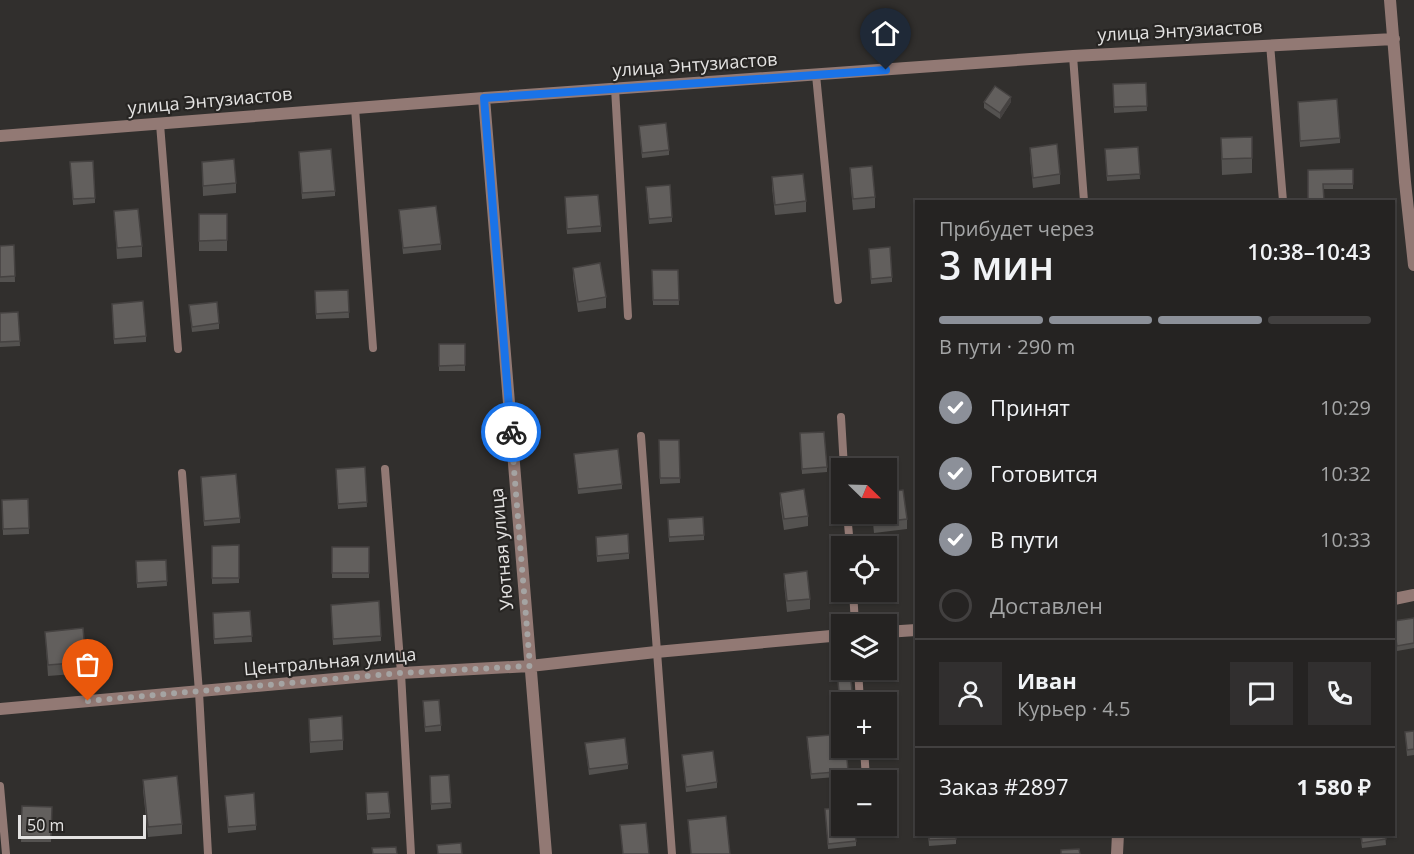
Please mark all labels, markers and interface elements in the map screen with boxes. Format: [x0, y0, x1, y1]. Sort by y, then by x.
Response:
pin [860, 8, 911, 70]
street label: улица Энтузиастов [1097, 14, 1263, 46]
icon: home [869, 17, 902, 50]
street label: улица Энтузиастов [612, 46, 778, 82]
street label: улица Энтузиастов [127, 81, 293, 119]
text: Прибудет через [939, 215, 1094, 242]
text: 10:38–10:43 [1247, 236, 1371, 266]
text: 3 мин [939, 238, 1054, 291]
text: В пути · 290 m [939, 333, 1075, 360]
icon: check [939, 391, 972, 424]
text: Принят [990, 392, 1070, 422]
text: 10:29 [1320, 394, 1371, 421]
courier [481, 402, 541, 462]
icon: bike [495, 416, 528, 449]
icon: check [939, 457, 972, 490]
north arrow [831, 458, 897, 524]
map controls [831, 458, 897, 836]
text: Готовится [990, 458, 1098, 488]
text: 10:32 [1320, 460, 1371, 487]
street label: Уютная улица [484, 487, 518, 611]
icon: check [939, 523, 972, 556]
text: В пути [990, 524, 1059, 554]
text: 10:33 [1320, 526, 1371, 553]
button: locate [831, 536, 897, 602]
text: Доставлен [990, 590, 1103, 620]
button: layers [831, 614, 897, 680]
pin [62, 639, 113, 701]
street label: Центральная улица [243, 641, 417, 681]
icon: bag [71, 648, 104, 681]
button: person [939, 662, 1002, 725]
button: chat [1230, 662, 1293, 725]
button: phone [1308, 662, 1371, 725]
text: Иван [1017, 665, 1077, 695]
button: + [831, 692, 897, 758]
text: Курьер · 4.5 [1017, 695, 1131, 722]
button: − [831, 770, 897, 836]
text: Заказ #2897 [939, 771, 1069, 801]
text: 1 580 ₽ [1296, 771, 1371, 801]
scale bar [18, 812, 146, 840]
text: 50 m [27, 814, 64, 836]

